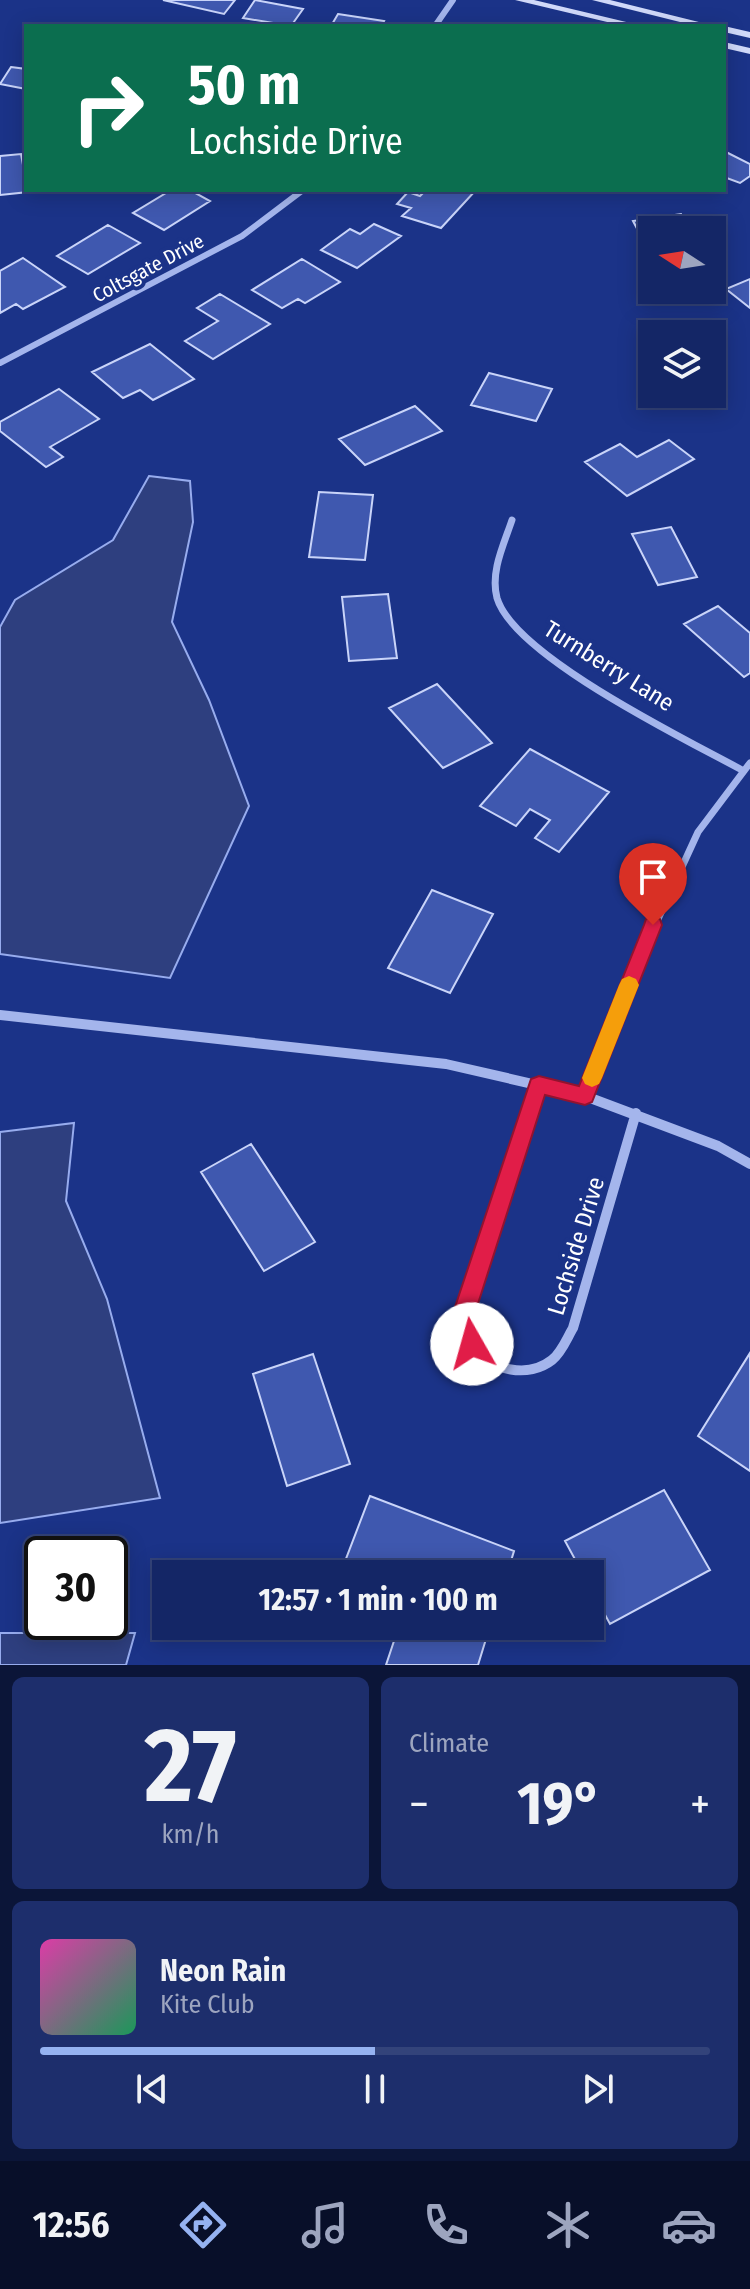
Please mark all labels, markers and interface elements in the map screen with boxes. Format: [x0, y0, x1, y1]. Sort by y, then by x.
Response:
text: 50 m [188, 52, 300, 119]
icon: right [56, 56, 160, 160]
text: Lochside Drive [188, 120, 403, 164]
north arrow [638, 216, 726, 304]
map controls [638, 216, 726, 408]
street label: Coltsgate Drive [88, 229, 208, 307]
button: layers [638, 320, 726, 408]
street label: Turnberry Lane [539, 615, 679, 717]
pin [619, 843, 687, 925]
icon: arrive [631, 855, 675, 899]
street label: Lochside Drive [542, 1173, 610, 1319]
position arrow [430, 1302, 514, 1386]
speed limit sign: 30 [24, 1536, 128, 1640]
text: 12:57 · 1 min · 100 m [258, 1582, 498, 1618]
text: 27 [145, 1704, 236, 1829]
text: Climate [409, 1728, 489, 1759]
text: 19° [517, 1768, 602, 1840]
text: − [409, 1778, 429, 1831]
text: + [690, 1778, 710, 1831]
text: km/h [162, 1819, 219, 1850]
text: Neon Rain [160, 1953, 286, 1989]
text: Kite Club [160, 1989, 255, 2020]
icon: previous [130, 2067, 174, 2111]
icon: pause [353, 2067, 397, 2111]
icon: next [576, 2067, 620, 2111]
icon: directions [175, 2197, 231, 2253]
icon: music [297, 2197, 353, 2253]
icon: phone [418, 2197, 474, 2253]
icon: climate [540, 2197, 596, 2253]
icon: car [661, 2197, 717, 2253]
text: 12:56 [33, 2203, 110, 2247]

